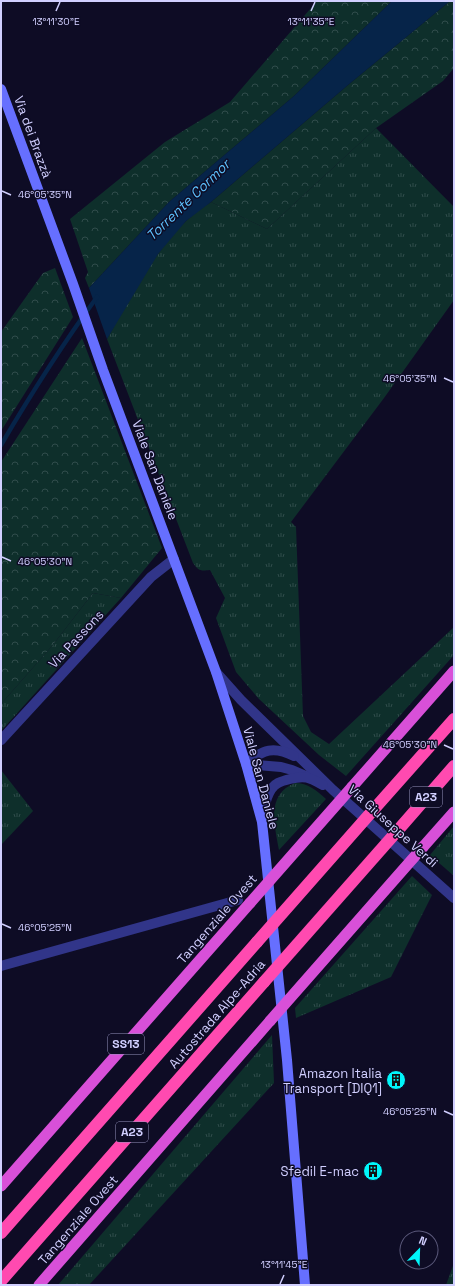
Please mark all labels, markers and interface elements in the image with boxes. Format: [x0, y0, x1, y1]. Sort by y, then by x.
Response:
text: 13°11'30"E [32, 15, 80, 28]
text: 13°11'35"E [288, 15, 335, 28]
street label: Via dei Brazzà [10, 94, 56, 181]
water label: Torrente Cormor [142, 154, 235, 244]
text: 46°05'35"N [18, 188, 72, 201]
text: 46°05'35"N [383, 372, 437, 385]
street label: Viale San Daniele [128, 418, 182, 522]
text: 46°05'30"N [18, 555, 72, 568]
street label: Via Passons [45, 606, 107, 672]
street label: Viale San Daniele [239, 725, 283, 831]
text: 46°05'30"N [383, 738, 437, 751]
street label: Via Giuseppe Verdi [344, 781, 442, 871]
road number: A23 [410, 787, 442, 807]
street label: Tangenziale Ovest [173, 871, 261, 967]
text: 46°05'25"N [18, 921, 72, 934]
street label: Autostrada Alpe-Adria [165, 956, 269, 1072]
road number: SS13 [108, 1034, 144, 1054]
place label: Amazon Italia Transport [DIQ1] [283, 1065, 383, 1097]
building icon: Amazon Italia Transport [DIQ1] [385, 1069, 407, 1091]
text: 46°05'25"N [383, 1105, 437, 1118]
road number: A23 [116, 1122, 148, 1142]
building icon: Sfedil E-mac [362, 1160, 384, 1182]
place label: Sfedil E-mac [280, 1163, 359, 1180]
street label: Tangenziale Ovest [34, 1172, 122, 1268]
north arrow [399, 1230, 439, 1270]
text: N [417, 1233, 429, 1249]
text: 13°11'45"E [261, 1258, 308, 1271]

